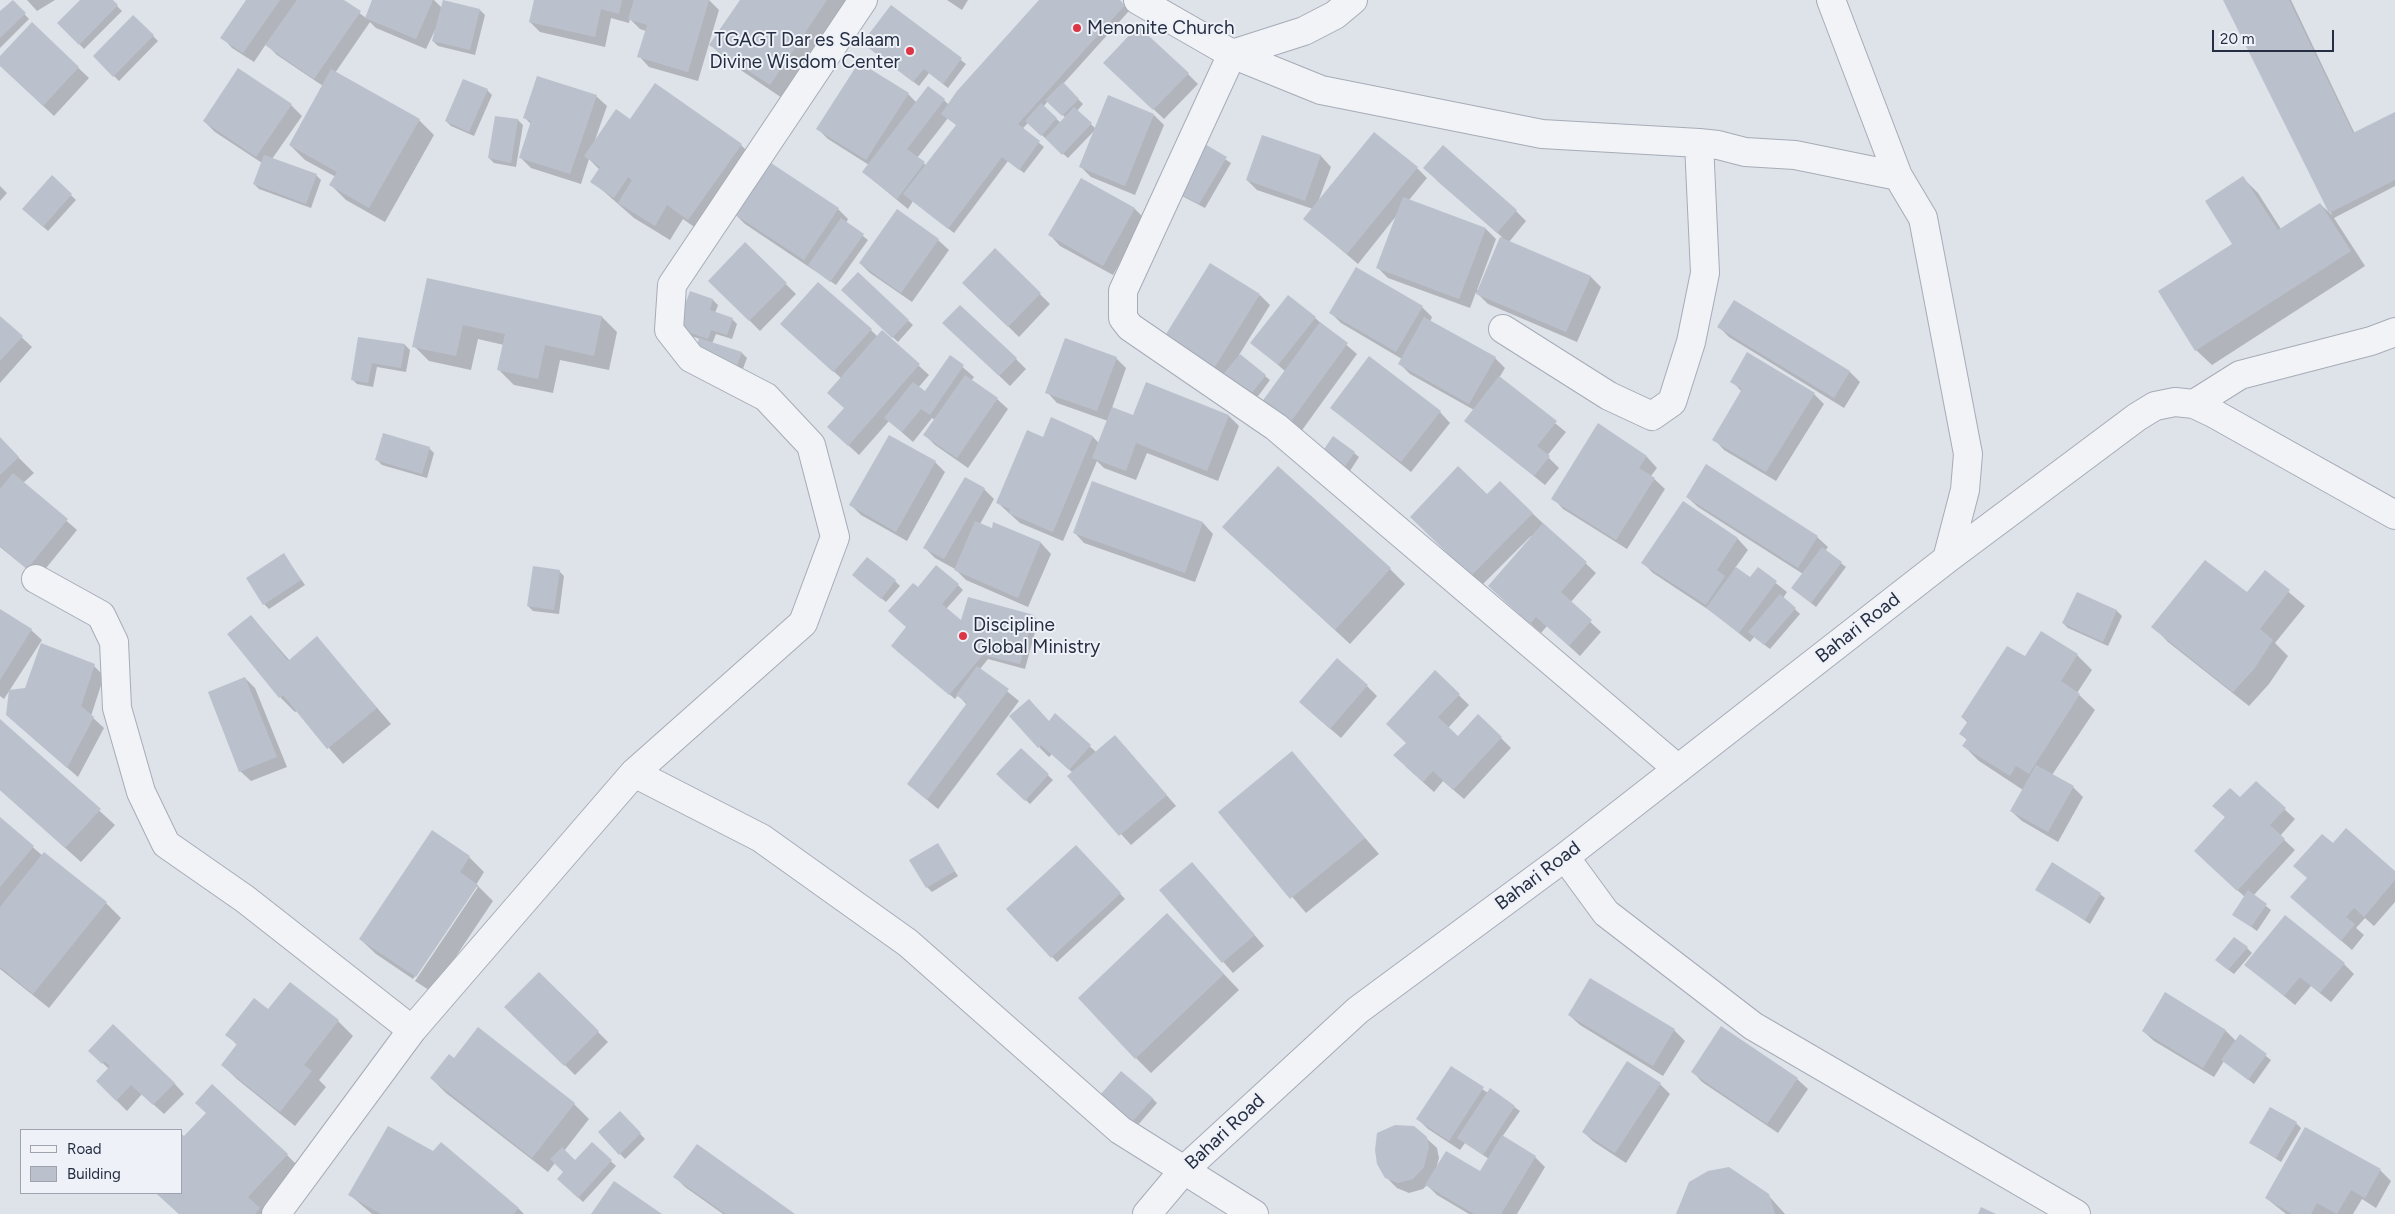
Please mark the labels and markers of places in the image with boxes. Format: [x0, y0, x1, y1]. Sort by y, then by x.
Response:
place label: Menonite Church [1087, 17, 1234, 39]
marker: Menonite Church [1071, 22, 1083, 34]
place label: TGAGT Dar es Salaam Divine Wisdom Center [709, 29, 900, 73]
marker: TGAGT Dar es Salaam Divine Wisdom Center [904, 45, 916, 57]
place label: Discipline Global Ministry [973, 614, 1100, 658]
marker: Discipline Global Ministry [957, 630, 969, 642]

